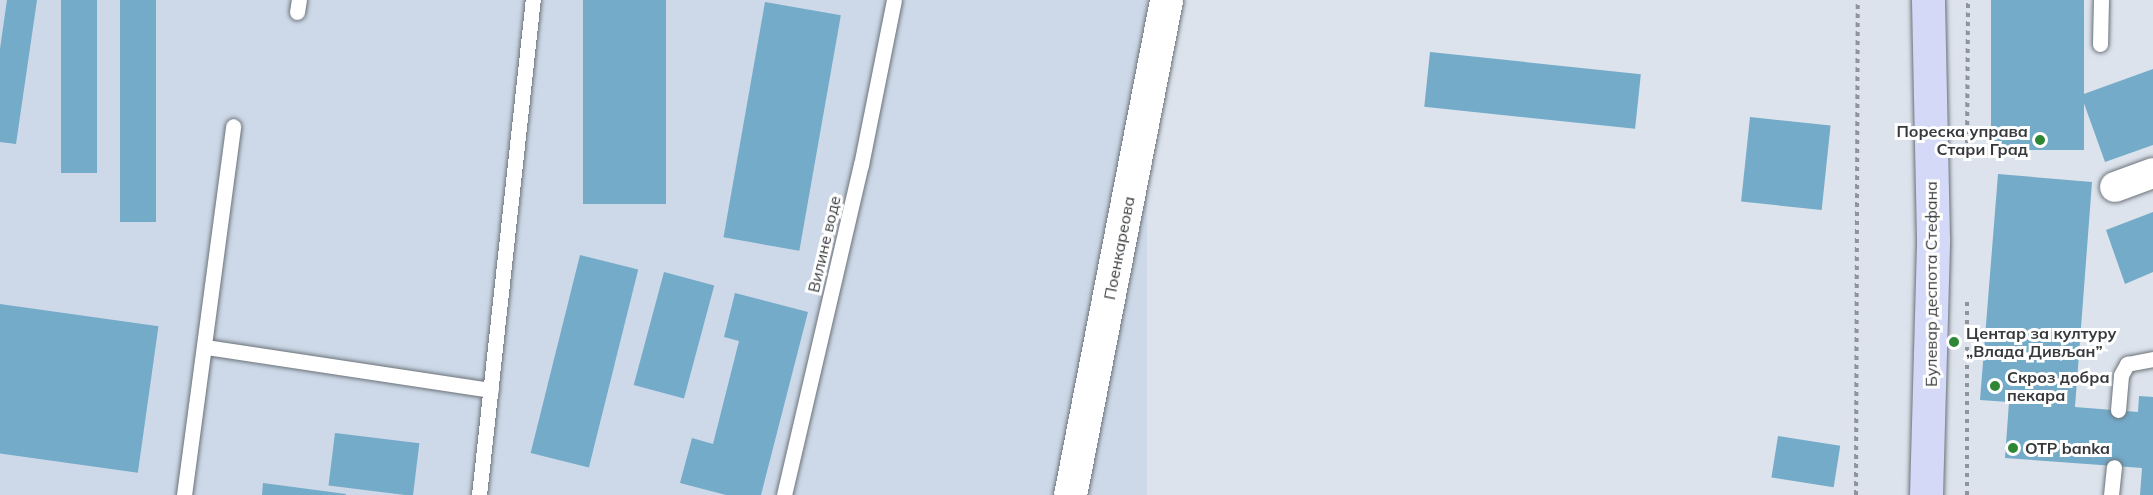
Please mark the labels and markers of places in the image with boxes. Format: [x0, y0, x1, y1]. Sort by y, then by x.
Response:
place label: Пореска управа Стари Град [1896, 121, 2028, 159]
marker: Пореска управа Стари Град [2033, 133, 2047, 147]
place label: Центар за културу „Влада Дивљан” [1966, 323, 2116, 361]
marker: Центар за културу „Влада Дивљан” [1947, 335, 1961, 349]
place label: Скроз добра пекара [2007, 367, 2110, 405]
marker: Скроз добра пекара [1988, 379, 2002, 393]
place label: OTP banka [2025, 438, 2110, 458]
marker: OTP banka [2006, 441, 2020, 455]

